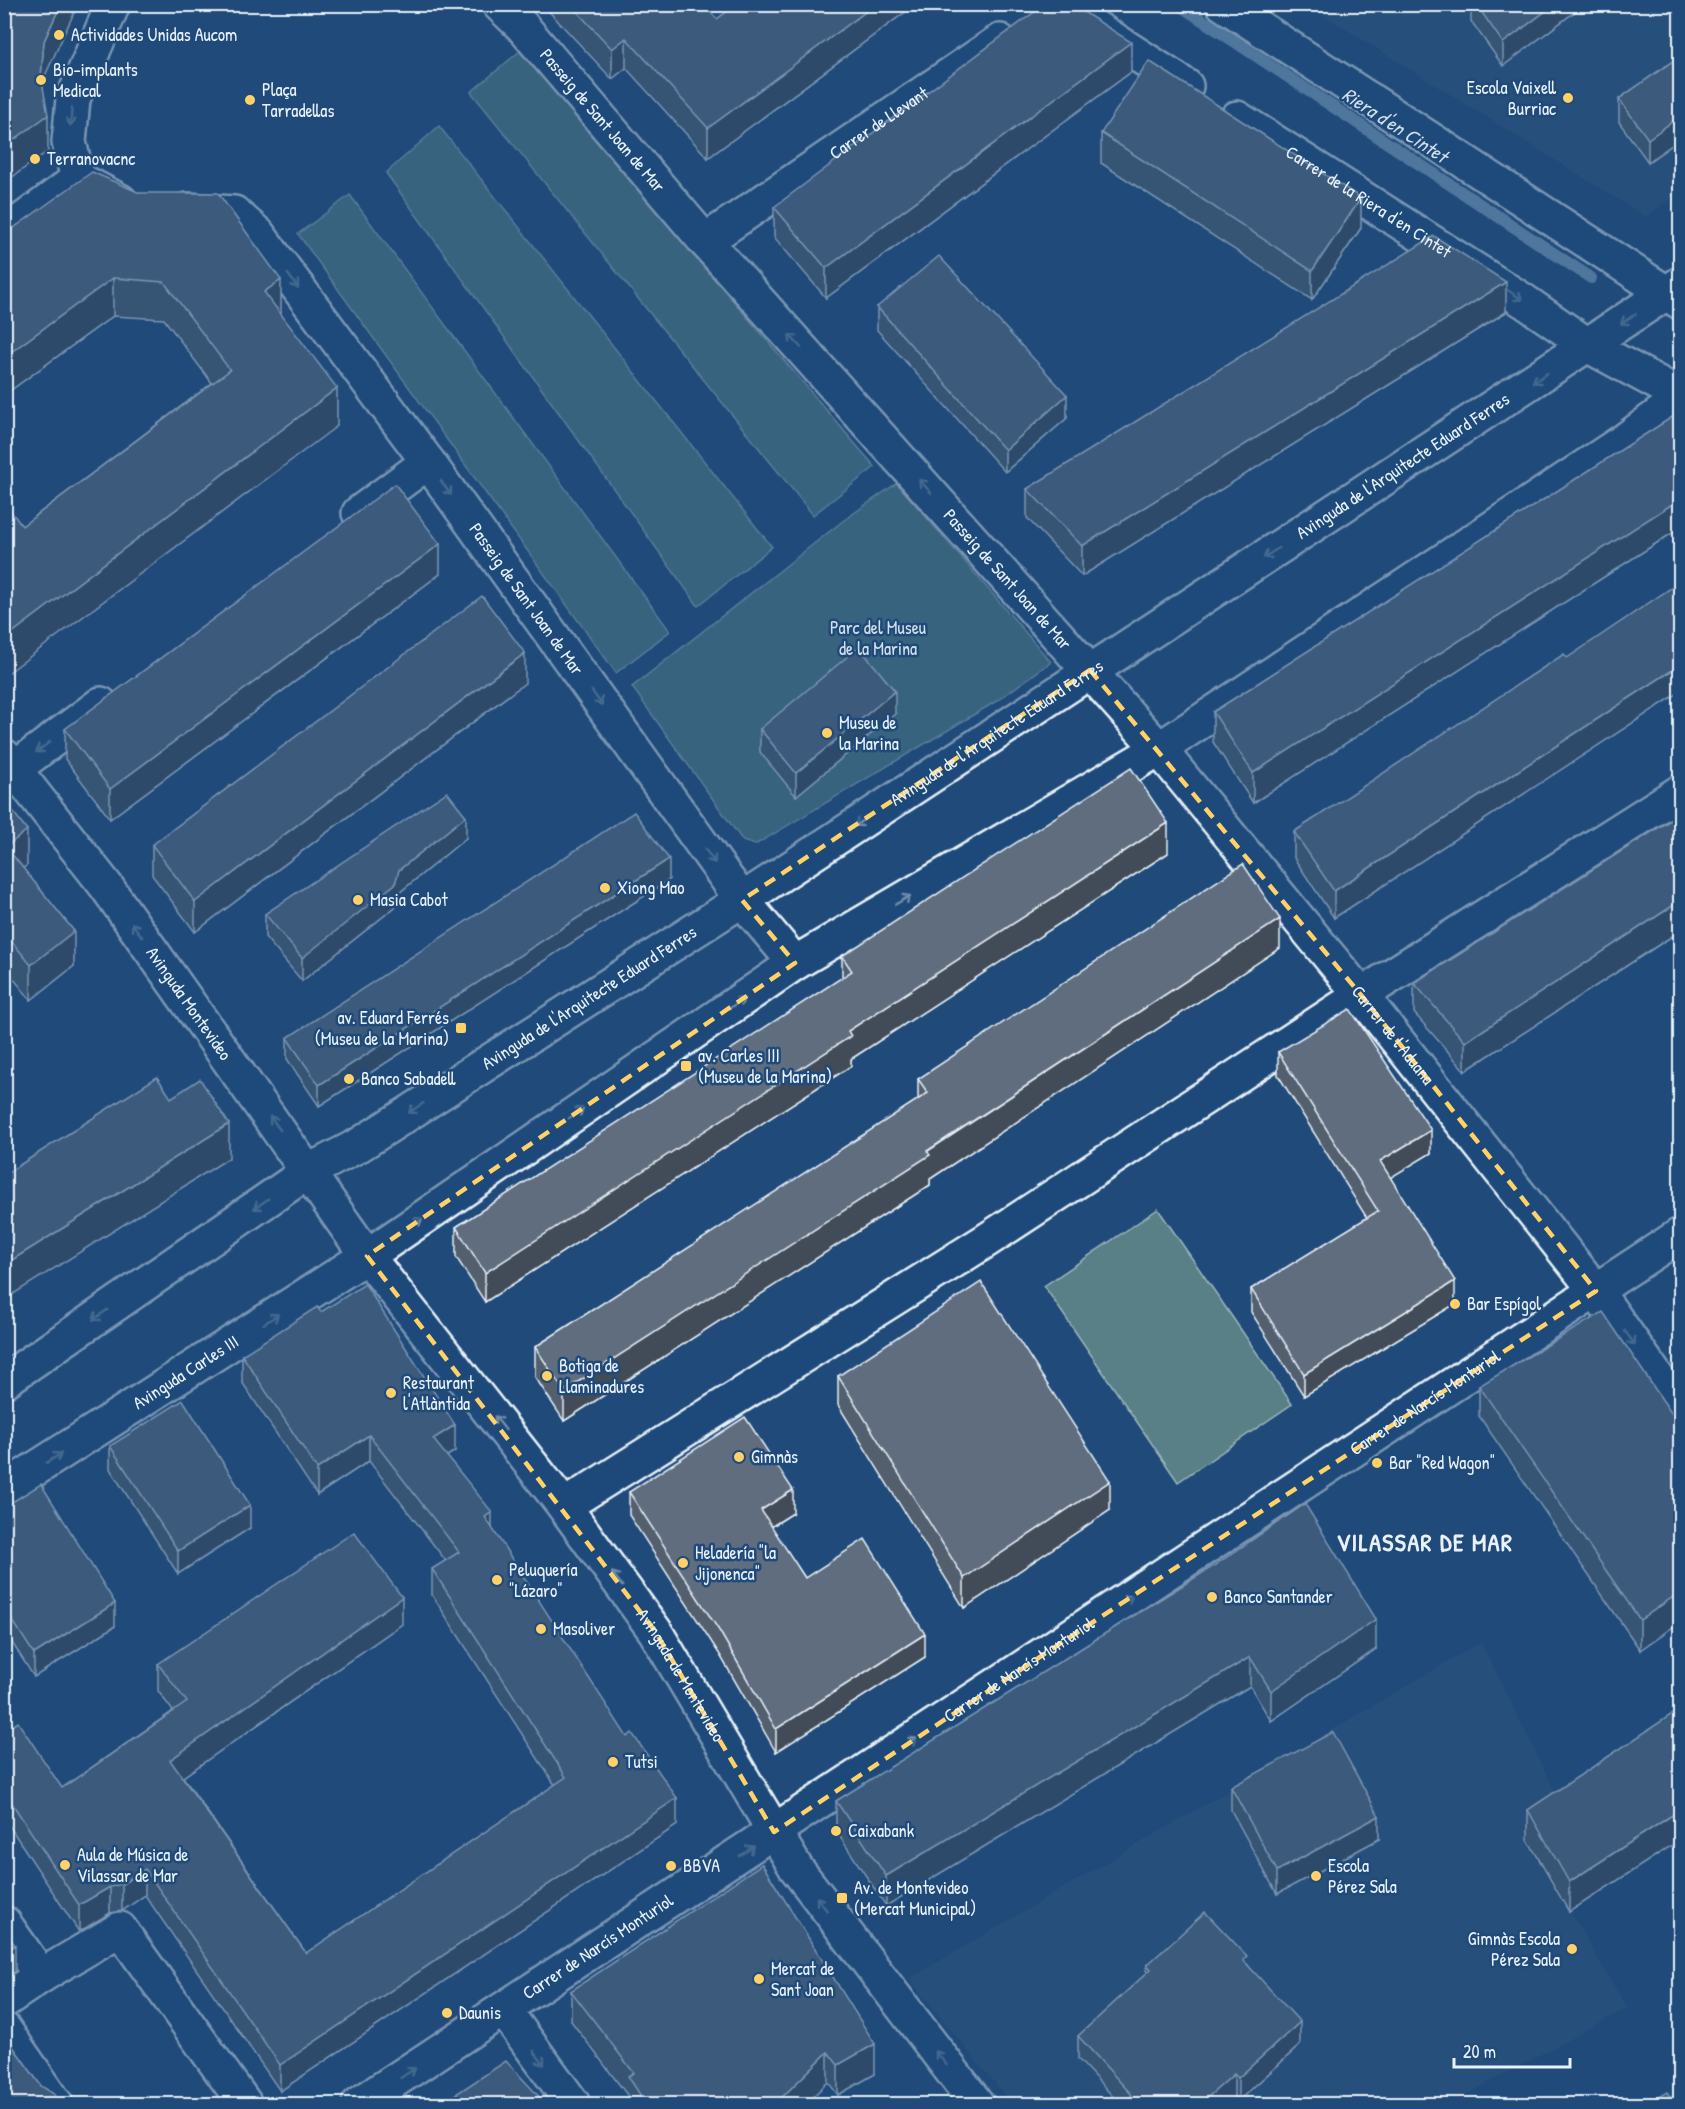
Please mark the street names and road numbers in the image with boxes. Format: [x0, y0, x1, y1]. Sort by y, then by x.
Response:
street label: Passeig de Sant Joan de Mar [535, 43, 671, 197]
street label: Carrer de Llevant [824, 80, 934, 165]
street label: Carrer de la Riera d'en Cintet [1281, 139, 1457, 264]
street label: Avinguda de l'Arquitecte Eduard Ferres [1291, 386, 1514, 545]
street label: Passeig de Sant Joan de Mar [938, 503, 1078, 655]
street label: Passeig de Sant Joan de Mar [464, 518, 590, 680]
street label: Avinguda de l'Arquitecte Eduard Ferres [885, 653, 1108, 811]
street label: Avinguda de l'Arquitecte Eduard Ferres [477, 919, 701, 1075]
street label: Avinguda Montevideo [140, 941, 238, 1065]
street label: Carrer de l'Aduana [1346, 980, 1440, 1090]
street label: Avinguda Carles III [128, 1329, 243, 1415]
street label: Carrer de Narcís Monturiol [1344, 1343, 1505, 1461]
street label: Avinguda de Montevideo [631, 1603, 731, 1746]
street label: Carrer de Narcís Monturiol [938, 1611, 1099, 1728]
street label: Carrer de Narcís Monturiol [517, 1888, 678, 2005]

